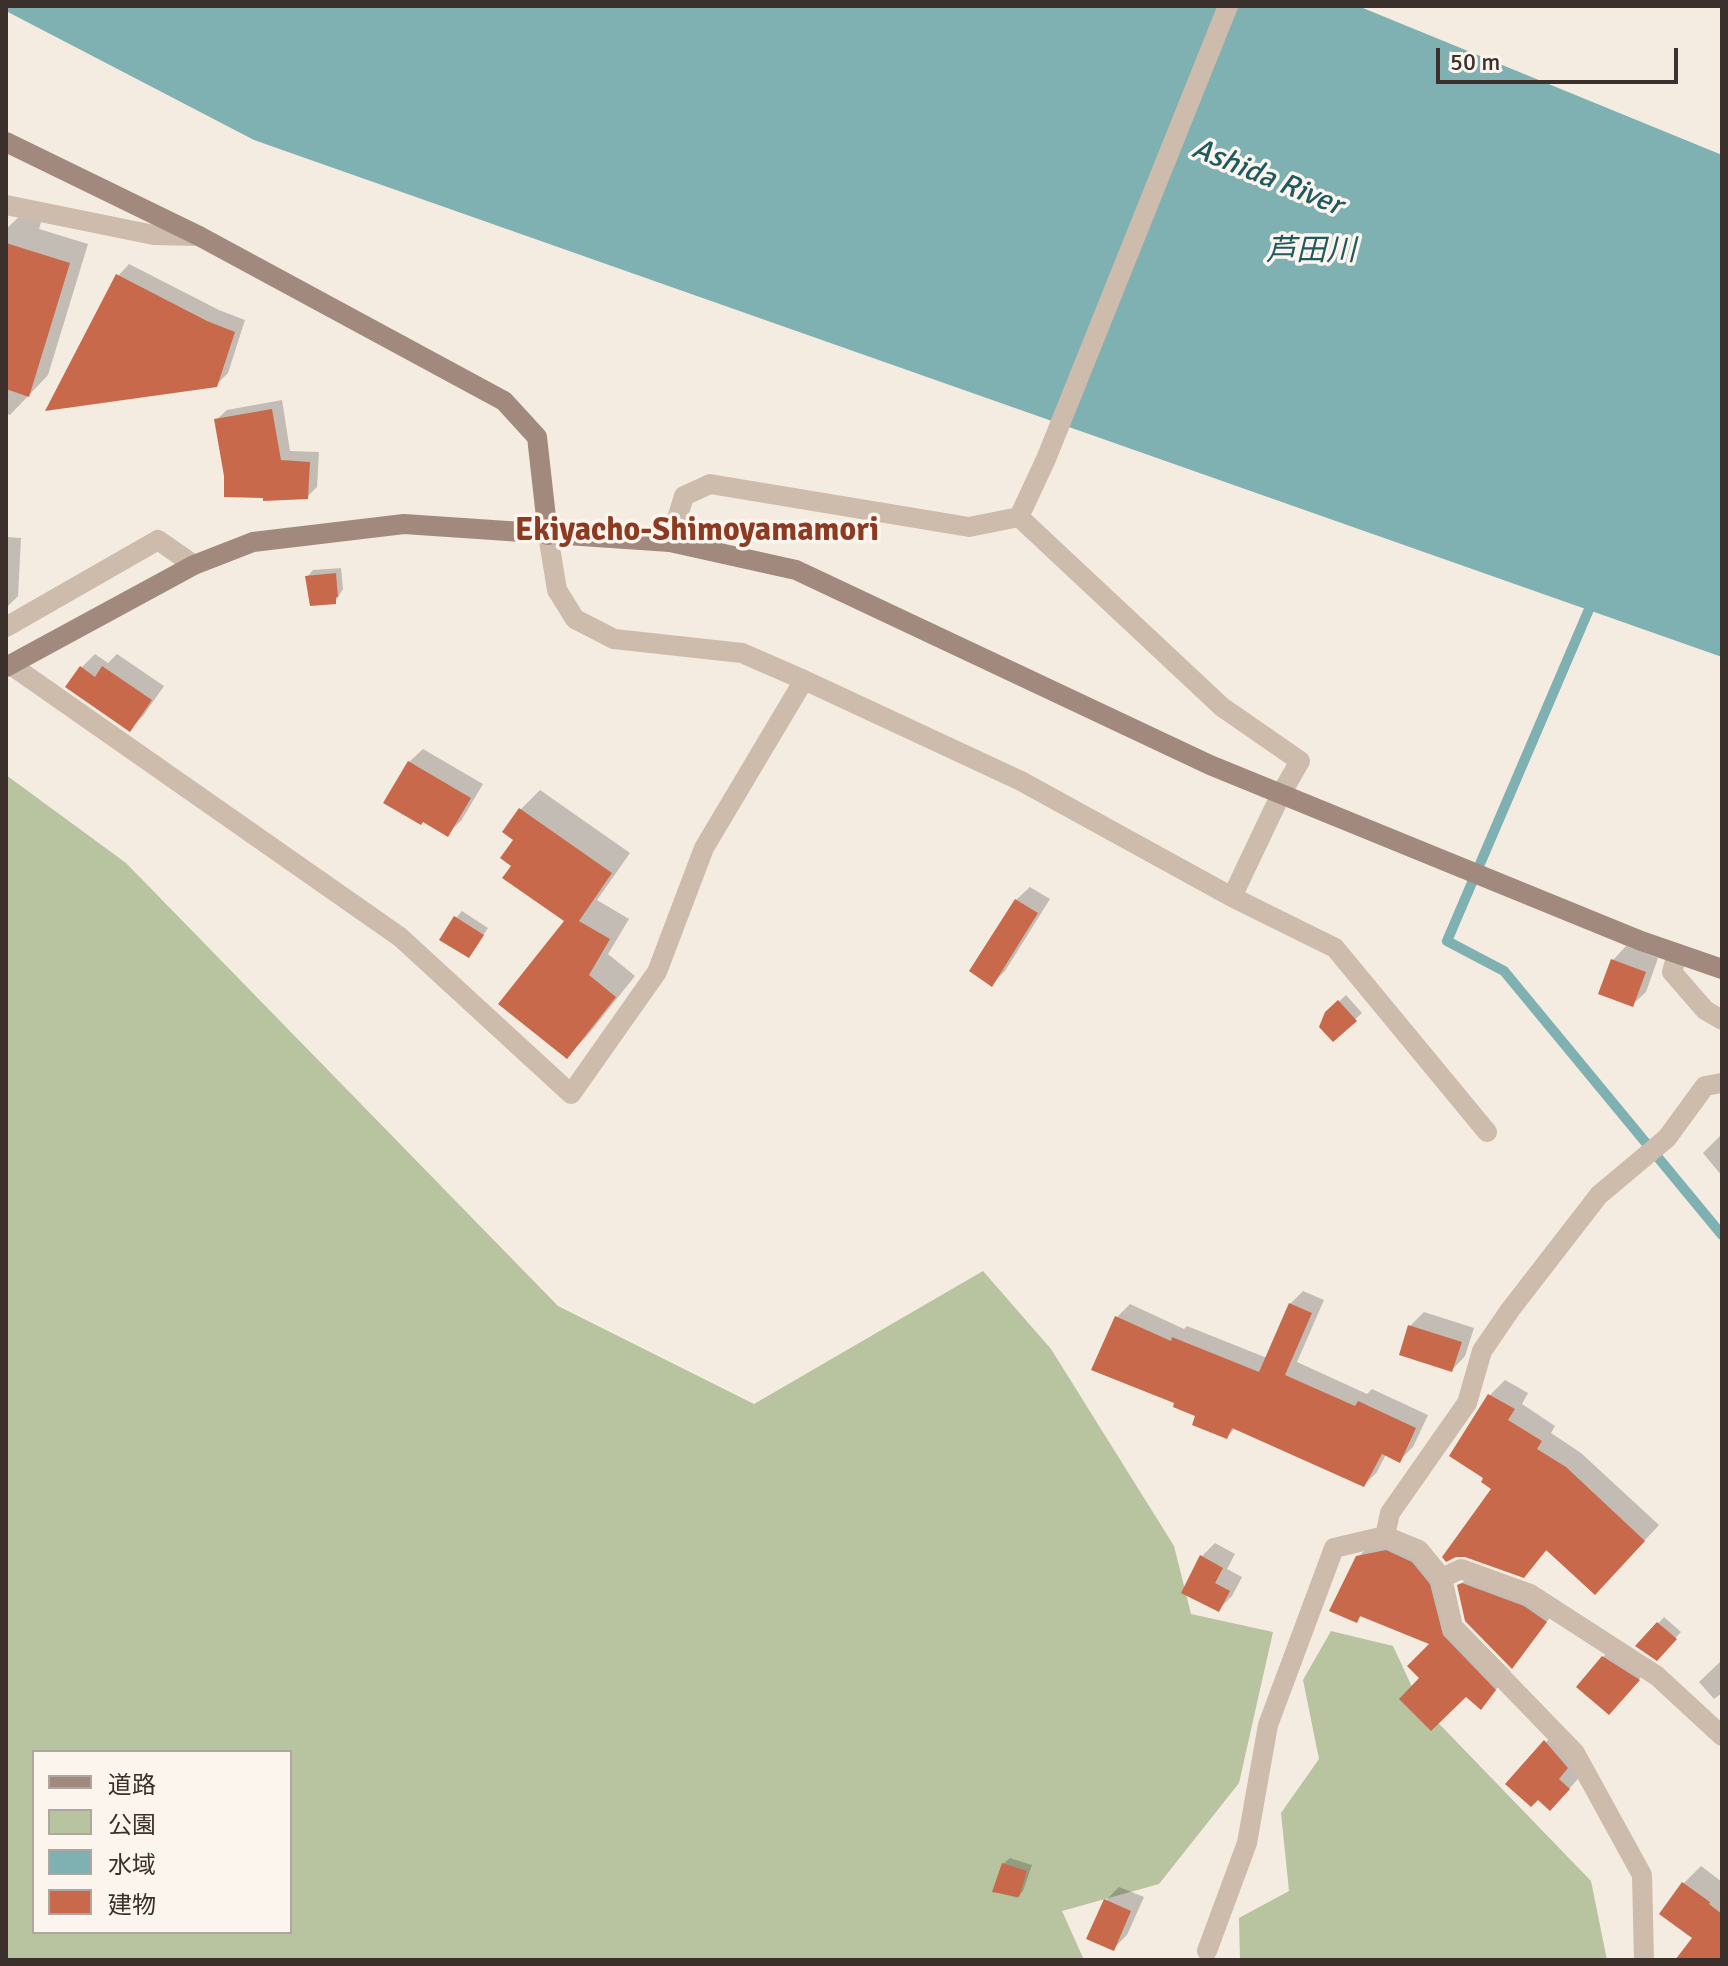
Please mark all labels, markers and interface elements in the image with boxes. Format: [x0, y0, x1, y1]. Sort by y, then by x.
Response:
scale bar [1440, 32, 1682, 82]
text: 50 m [1450, 47, 1500, 77]
water label: Ashida River [1187, 132, 1347, 224]
water label: 芦田川 [1266, 234, 1356, 270]
district label: Ekiyacho-Shimoyamamori [515, 513, 879, 551]
legend [32, 1750, 292, 1934]
text: 道路 [108, 1770, 156, 1800]
text: 公園 [108, 1810, 156, 1840]
text: 水域 [108, 1850, 156, 1880]
text: 建物 [108, 1890, 156, 1920]

